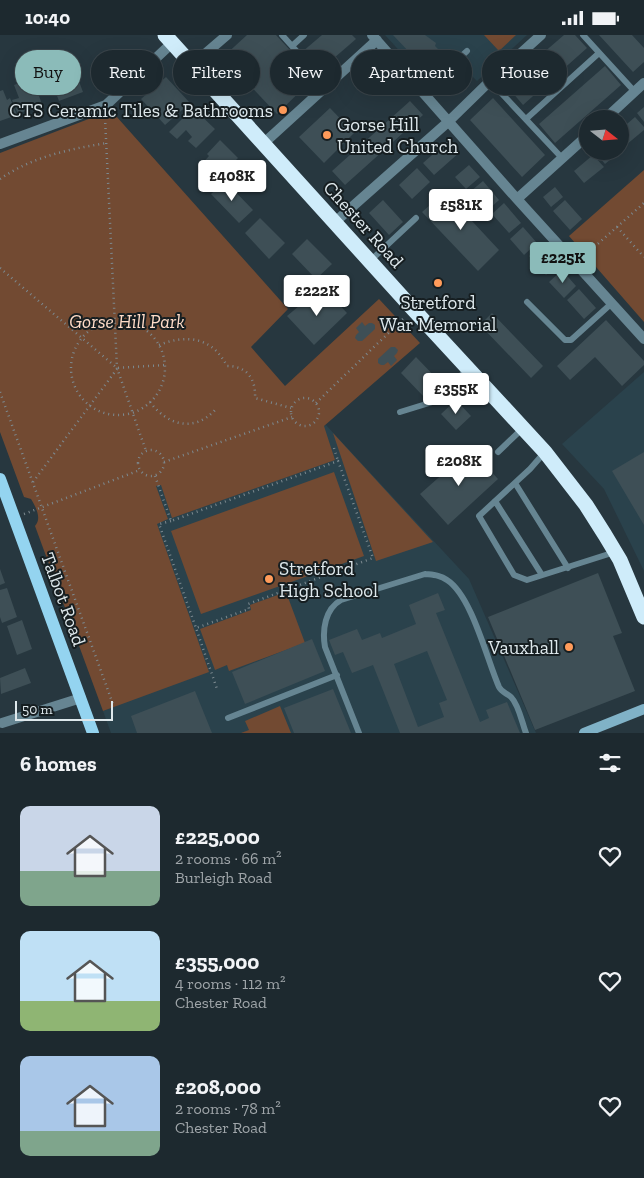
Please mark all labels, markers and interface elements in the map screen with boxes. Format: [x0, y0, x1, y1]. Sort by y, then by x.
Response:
text: 10:40 [25, 6, 70, 29]
chip: Buy [15, 50, 81, 95]
chip: Rent [91, 50, 163, 95]
chip: Filters [173, 50, 260, 95]
chip: New [270, 50, 341, 95]
chip: Apartment [351, 50, 472, 95]
chip: House [482, 50, 567, 95]
place label: CTS Ceramic Tiles & Bathrooms [9, 99, 273, 122]
marker: CTS Ceramic Tiles & Bathrooms [277, 104, 289, 116]
north arrow [579, 110, 629, 160]
map controls [579, 110, 629, 160]
place label: Gorse Hill United Church [337, 113, 458, 158]
marker: Gorse Hill United Church [321, 129, 333, 141]
pin: £408K [197, 159, 267, 202]
text: £408K [209, 166, 255, 185]
street label: Chester Road [319, 176, 409, 273]
pin: £581K [426, 189, 496, 231]
text: £581K [440, 195, 482, 214]
pin: £225K [528, 241, 598, 284]
text: £225K [541, 248, 585, 267]
pin: £222K [282, 275, 352, 317]
marker: Stretford War Memorial [432, 277, 444, 289]
text: £222K [295, 281, 339, 300]
place label: Stretford War Memorial [379, 291, 497, 336]
park label: Gorse Hill Park [69, 310, 185, 333]
pin: £355K [421, 373, 491, 415]
text: £355K [434, 379, 478, 398]
pin: £208K [424, 445, 494, 487]
text: £208K [436, 451, 482, 470]
street label: Talbot Road [36, 549, 91, 649]
place label: Stretford High School [279, 557, 378, 602]
marker: Stretford High School [263, 573, 275, 585]
place label: Vauxhall [487, 636, 559, 659]
marker: Vauxhall [563, 641, 575, 653]
scale bar [15, 698, 112, 721]
text: 50 m [22, 701, 53, 718]
icon: filters [596, 749, 624, 777]
text: 6 homes [20, 751, 97, 776]
text: £225,000 [175, 824, 260, 849]
icon: home [60, 826, 120, 886]
icon: heart [596, 842, 624, 870]
text: 2 rooms · 66 m² [175, 849, 282, 868]
text: Burleigh Road [175, 868, 272, 887]
text: £355,000 [175, 949, 259, 974]
icon: home [60, 951, 120, 1011]
icon: heart [596, 967, 624, 995]
text: 4 rooms · 112 m² [175, 974, 286, 993]
text: Chester Road [175, 993, 267, 1012]
text: £208,000 [175, 1074, 261, 1099]
icon: home [60, 1076, 120, 1136]
icon: heart [596, 1092, 624, 1120]
text: 2 rooms · 78 m² [175, 1099, 281, 1118]
text: Chester Road [175, 1118, 267, 1137]

